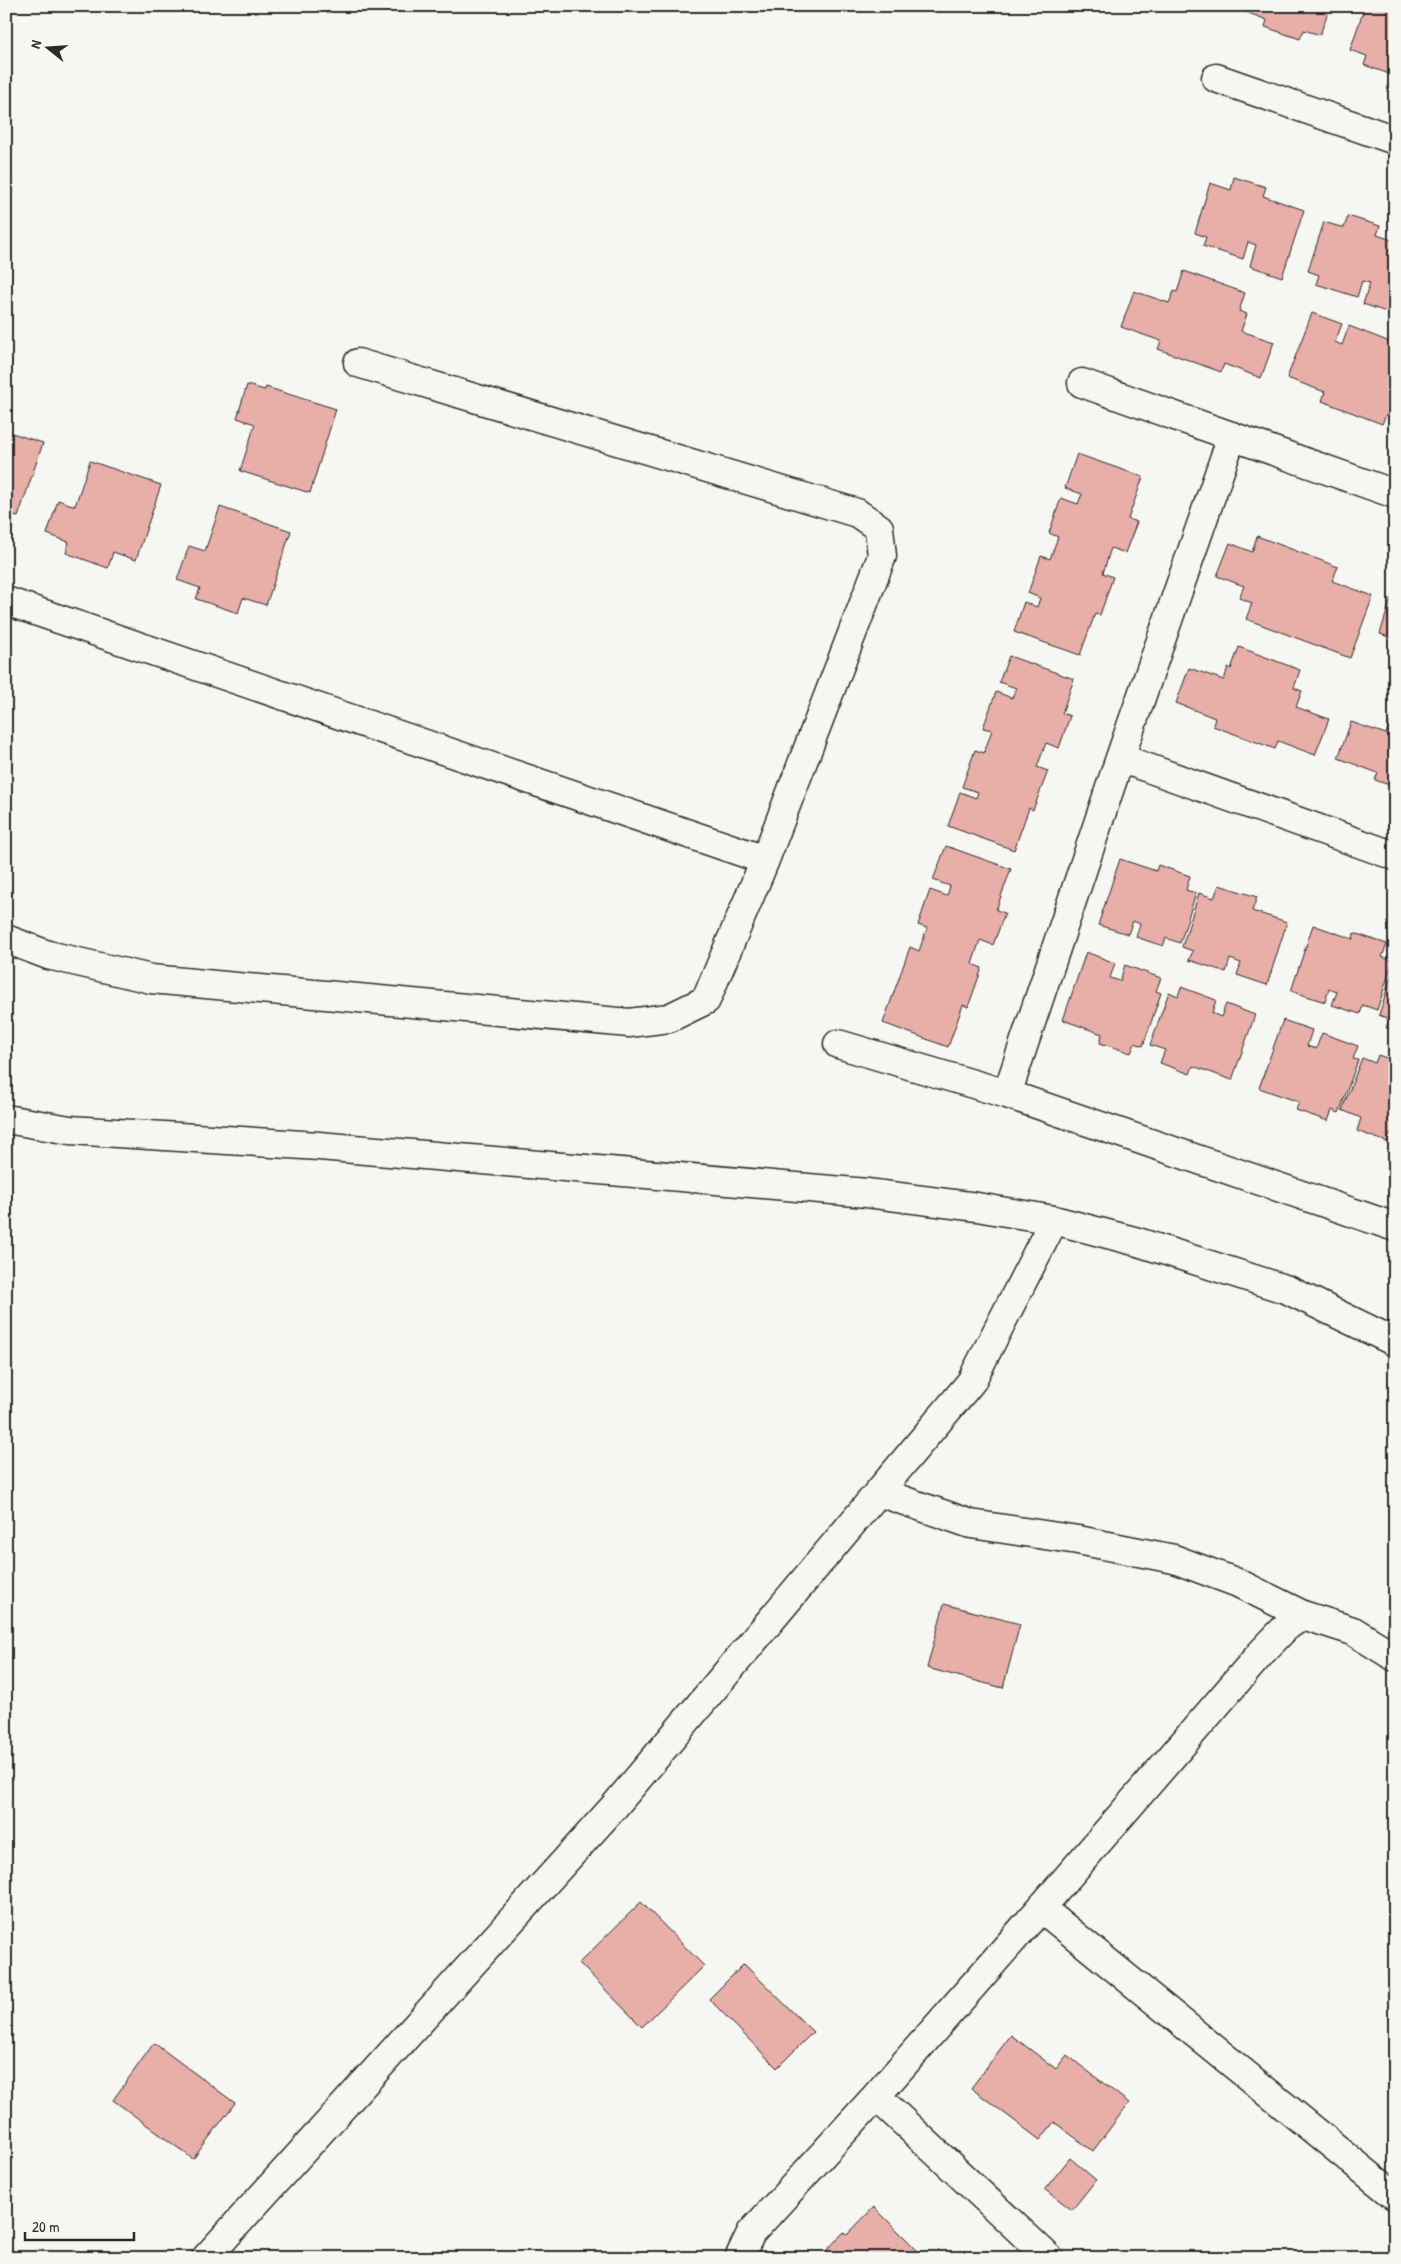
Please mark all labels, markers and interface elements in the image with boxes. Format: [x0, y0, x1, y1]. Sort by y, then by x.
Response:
north arrow [22, 22, 72, 72]
text: N [25, 37, 45, 50]
scale bar [25, 2209, 134, 2241]
text: 20 m [32, 2216, 59, 2237]

